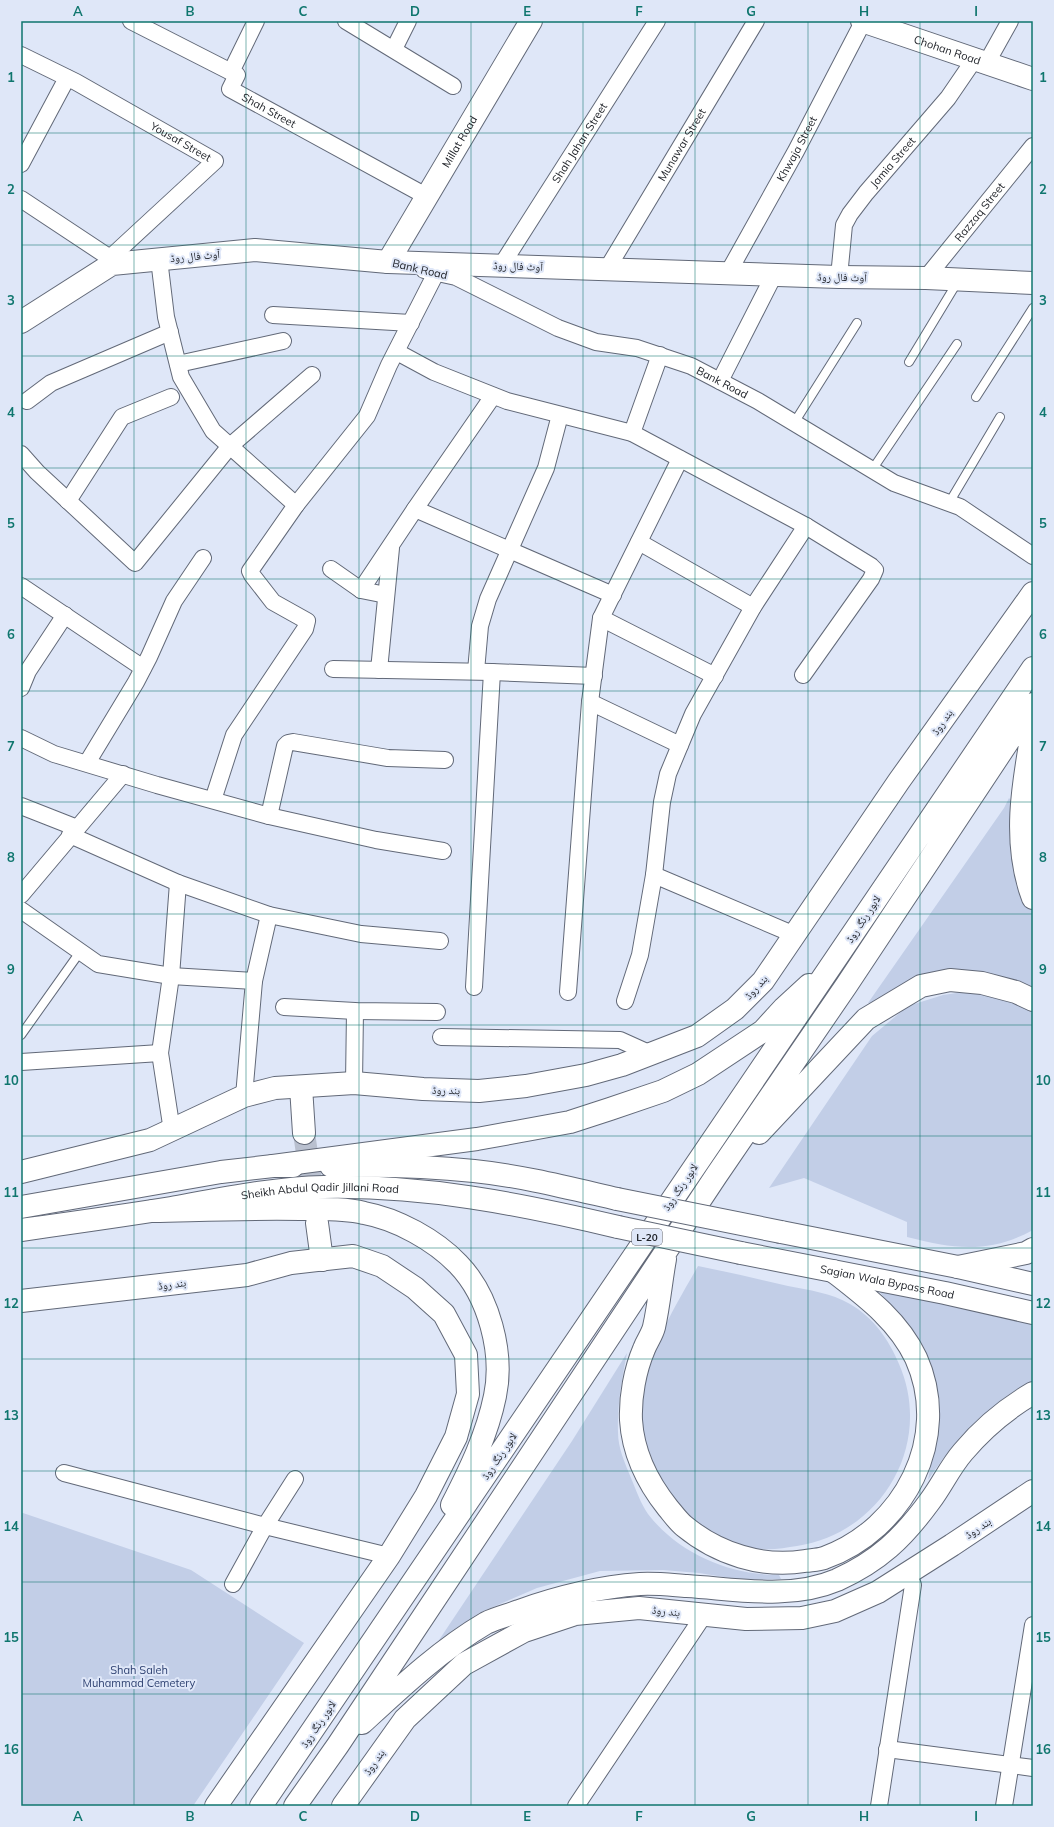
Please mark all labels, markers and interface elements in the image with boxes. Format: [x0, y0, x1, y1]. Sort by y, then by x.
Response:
text: A [73, 3, 83, 19]
text: B [186, 3, 195, 19]
text: C [299, 3, 308, 19]
text: D [410, 3, 420, 19]
text: E [523, 3, 531, 19]
text: F [635, 3, 643, 19]
text: G [746, 3, 756, 19]
text: H [859, 3, 869, 19]
text: I [974, 3, 978, 19]
street label: Chohan Road [912, 32, 982, 68]
text: 1 [7, 69, 15, 85]
text: 1 [1039, 69, 1047, 85]
street label: Shah Street [239, 90, 299, 131]
street label: Shah Jahan Street [549, 100, 610, 186]
street label: Munawar Street [655, 106, 709, 184]
street label: Millat Road [439, 113, 480, 170]
street label: Khwaja Street [773, 114, 820, 184]
street label: Yousaf Street [147, 118, 214, 165]
street label: Jamia Street [867, 134, 918, 190]
street label: Razzaq Street [951, 179, 1008, 244]
text: 2 [7, 181, 15, 197]
text: 2 [1039, 181, 1047, 197]
street label: آوٹ فال روڈ [170, 247, 221, 265]
street label: Bank Road [391, 256, 449, 282]
street label: آوٹ فال روڈ [493, 258, 543, 274]
street label: آوٹ فال روڈ [817, 270, 867, 284]
text: 3 [7, 292, 15, 308]
text: 3 [1039, 292, 1047, 308]
street label: Bank Road [694, 363, 750, 402]
text: 4 [7, 404, 15, 420]
text: 4 [1039, 404, 1047, 420]
text: 5 [7, 515, 15, 531]
text: 5 [1039, 515, 1047, 531]
text: 6 [7, 626, 15, 642]
text: 6 [1039, 626, 1047, 642]
street label: بند روڈ [928, 706, 956, 738]
text: 7 [7, 738, 15, 754]
text: 7 [1039, 738, 1047, 754]
text: 8 [7, 849, 15, 865]
text: 8 [1039, 849, 1047, 865]
street label: لاہور رنگ روڈ [843, 892, 884, 945]
text: 9 [7, 961, 15, 977]
text: 9 [1039, 961, 1047, 977]
street label: بند روڈ [741, 972, 771, 1002]
text: 10 [3, 1072, 19, 1088]
text: 10 [1035, 1072, 1051, 1088]
street label: بند روڈ [432, 1083, 460, 1097]
street label: لاہور رنگ روڈ [659, 1161, 701, 1213]
street label: Sheikh Abdul Qadir Jillani Road [240, 1180, 399, 1202]
text: 11 [3, 1184, 19, 1200]
text: 11 [1035, 1184, 1051, 1200]
road number: L-20 [632, 1229, 662, 1245]
street label: Sagian Wala Bypass Road [819, 1262, 956, 1302]
street label: بند روڈ [157, 1275, 187, 1293]
text: 12 [3, 1295, 19, 1311]
text: 12 [1035, 1295, 1051, 1311]
text: 13 [3, 1407, 19, 1423]
text: 13 [1035, 1407, 1051, 1423]
street label: لاہور رنگ روڈ [478, 1430, 520, 1482]
street label: بند روڈ [962, 1514, 994, 1542]
text: 14 [3, 1518, 19, 1534]
text: 14 [1035, 1518, 1051, 1534]
street label: بند روڈ [651, 1603, 681, 1619]
text: 15 [3, 1629, 19, 1645]
text: 15 [1035, 1629, 1051, 1645]
park label: Shah Saleh Muhammad Cemetery [83, 1663, 196, 1690]
street label: لاہور رنگ روڈ [297, 1698, 339, 1750]
text: 16 [3, 1741, 19, 1757]
text: 16 [1035, 1741, 1051, 1757]
street label: بند روڈ [360, 1746, 388, 1778]
text: A [73, 1808, 83, 1824]
text: B [186, 1808, 195, 1824]
text: C [299, 1808, 308, 1824]
text: D [410, 1808, 420, 1824]
text: E [523, 1808, 531, 1824]
text: F [635, 1808, 643, 1824]
text: G [746, 1808, 756, 1824]
text: H [859, 1808, 869, 1824]
text: I [974, 1808, 978, 1824]

